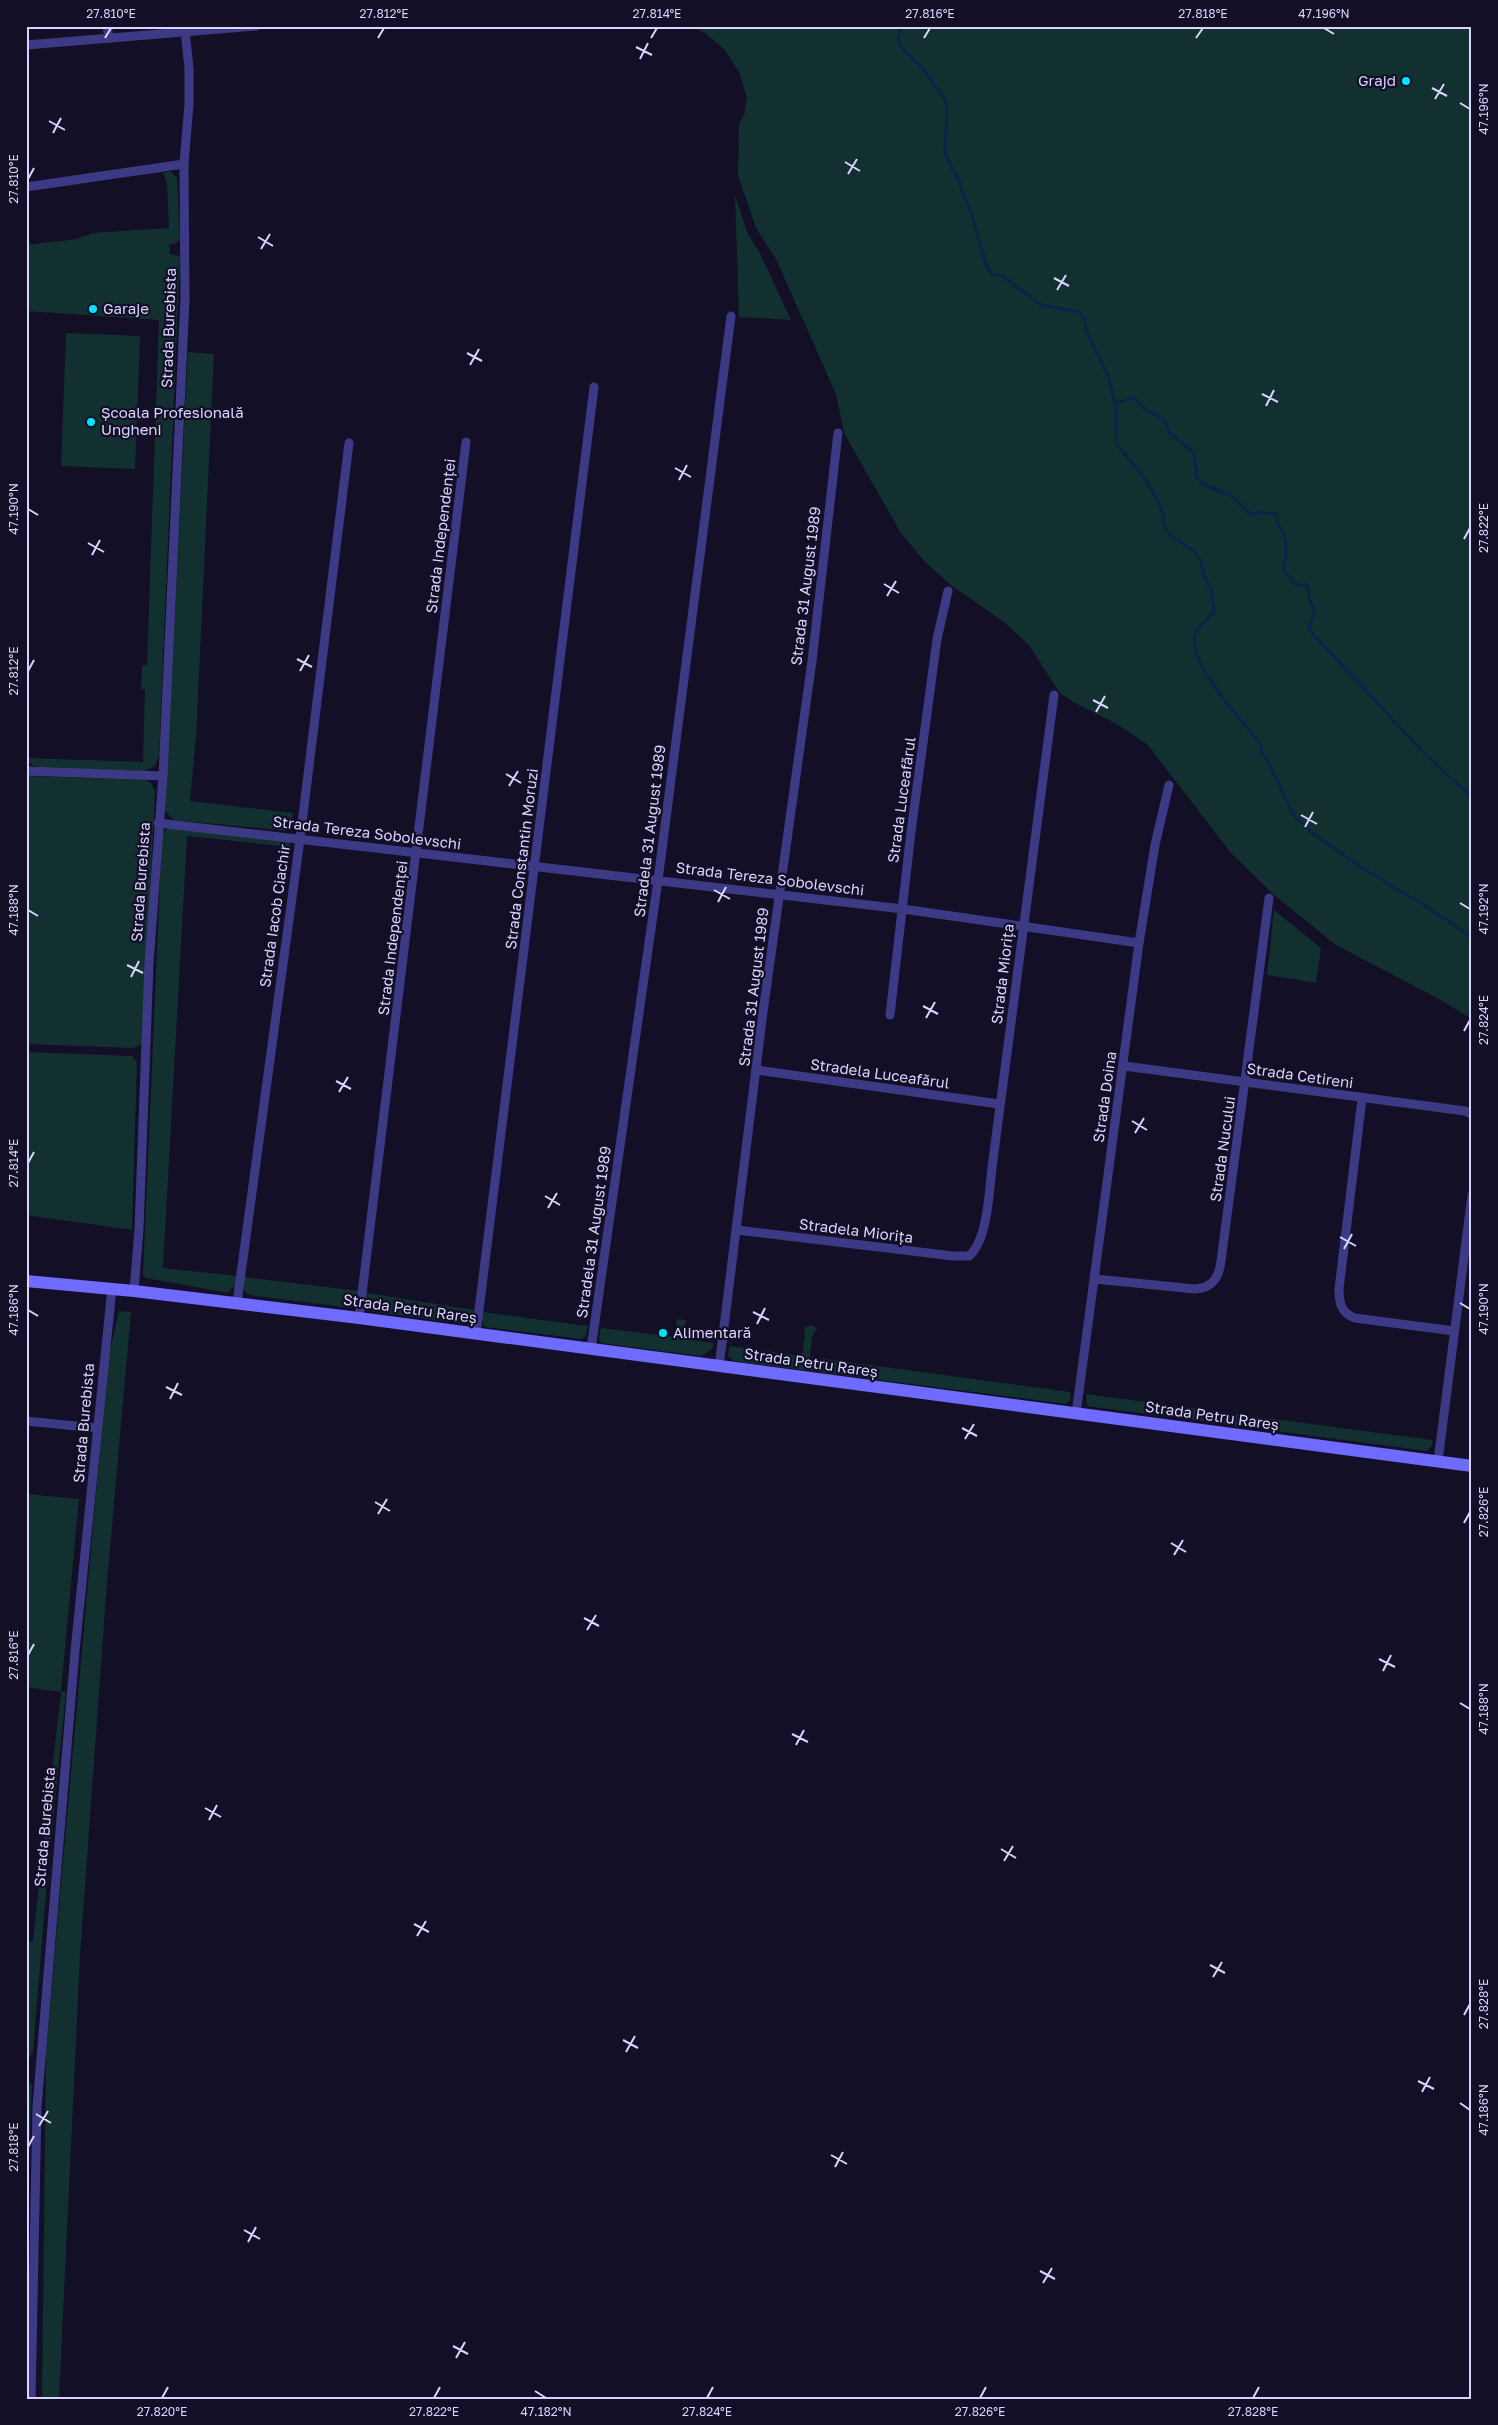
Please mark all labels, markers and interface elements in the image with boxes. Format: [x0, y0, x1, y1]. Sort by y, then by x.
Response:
text: 27.810°E [86, 6, 136, 21]
text: 27.812°E [359, 6, 409, 21]
text: 27.814°E [633, 6, 681, 21]
text: 27.816°E [905, 6, 955, 21]
text: 27.818°E [1178, 6, 1228, 21]
text: 47.196°N [1298, 6, 1350, 21]
place label: Grajd [1358, 71, 1396, 89]
marker: Grajd [1400, 75, 1412, 87]
text: 47.196°N [1476, 83, 1491, 135]
text: 27.810°E [6, 154, 21, 204]
street label: Strada Burebista [157, 268, 179, 388]
place label: Garaje [103, 299, 149, 317]
marker: Garaje [87, 303, 99, 315]
place label: Școala Profesională Ungheni [101, 403, 244, 438]
marker: Școala Profesională Ungheni [85, 416, 97, 428]
street label: Strada Independenței [422, 457, 458, 614]
text: 47.190°N [6, 483, 21, 535]
text: 27.822°E [1476, 503, 1491, 553]
street label: Strada 31 August 1989 [786, 505, 824, 666]
text: 27.812°E [6, 646, 21, 696]
street label: Strada Luceafărul [883, 736, 919, 864]
street label: Stradela 31 August 1989 [629, 744, 669, 918]
street label: Strada Constantin Moruzi [501, 767, 541, 950]
street label: Strada Tereza Sobolevschi [272, 812, 462, 852]
street label: Strada Burebista [127, 821, 153, 942]
street label: Strada Iacob Ciachir [255, 843, 293, 989]
street label: Strada Tereza Sobolevschi [675, 858, 865, 898]
street label: Strada Independenței [374, 859, 410, 1016]
text: 47.192°N [1476, 883, 1491, 935]
text: 47.188°N [6, 884, 21, 936]
street label: Strada 31 August 1989 [734, 906, 772, 1067]
street label: Strada Miorița [987, 923, 1017, 1025]
text: 27.824°E [1476, 995, 1491, 1045]
street label: Strada Doina [1089, 1050, 1119, 1144]
street label: Stradela Luceafărul [809, 1054, 951, 1092]
street label: Strada Cetireni [1246, 1059, 1355, 1091]
street label: Strada Nucului [1206, 1095, 1238, 1203]
text: 27.814°E [6, 1139, 21, 1187]
street label: Stradela 31 August 1989 [572, 1145, 614, 1319]
street label: Stradela Miorița [798, 1214, 914, 1246]
text: 47.190°N [1476, 1283, 1491, 1335]
text: 47.186°N [6, 1284, 21, 1336]
street label: Strada Petru Rareș [342, 1290, 478, 1326]
place label: Alimentară [673, 1323, 751, 1341]
marker: Alimentară [657, 1327, 669, 1339]
street label: Strada Petru Rareș [743, 1344, 879, 1380]
street label: Strada Burebista [69, 1362, 97, 1484]
street label: Strada Petru Rareș [1144, 1397, 1280, 1433]
text: 27.826°E [1476, 1487, 1491, 1537]
text: 27.816°E [6, 1630, 21, 1680]
text: 47.188°N [1476, 1683, 1491, 1735]
street label: Strada Burebista [30, 1766, 58, 1888]
text: 27.828°E [1476, 1979, 1491, 2029]
text: 47.186°N [1476, 2084, 1491, 2136]
text: 27.818°E [6, 2122, 21, 2172]
text: 27.820°E [137, 2404, 187, 2419]
text: 27.822°E [409, 2404, 459, 2419]
text: 47.182°N [520, 2404, 572, 2419]
text: 27.824°E [682, 2404, 732, 2419]
text: 27.826°E [955, 2404, 1005, 2419]
text: 27.828°E [1228, 2404, 1278, 2419]

